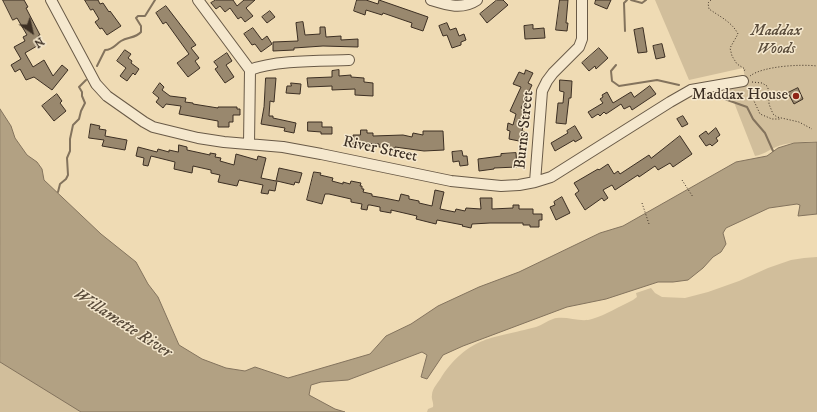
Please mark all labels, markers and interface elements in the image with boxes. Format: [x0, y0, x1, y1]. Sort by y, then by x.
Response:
north arrow [12, 12, 52, 52]
park label: Maddax Woods [751, 22, 801, 60]
text: N [31, 34, 46, 50]
place label: Maddax House [692, 86, 788, 106]
street label: Burns Street [511, 90, 539, 170]
marker: Maddax House [791, 91, 801, 101]
street label: River Street [341, 133, 419, 167]
water label: Willamette River [69, 285, 175, 363]

